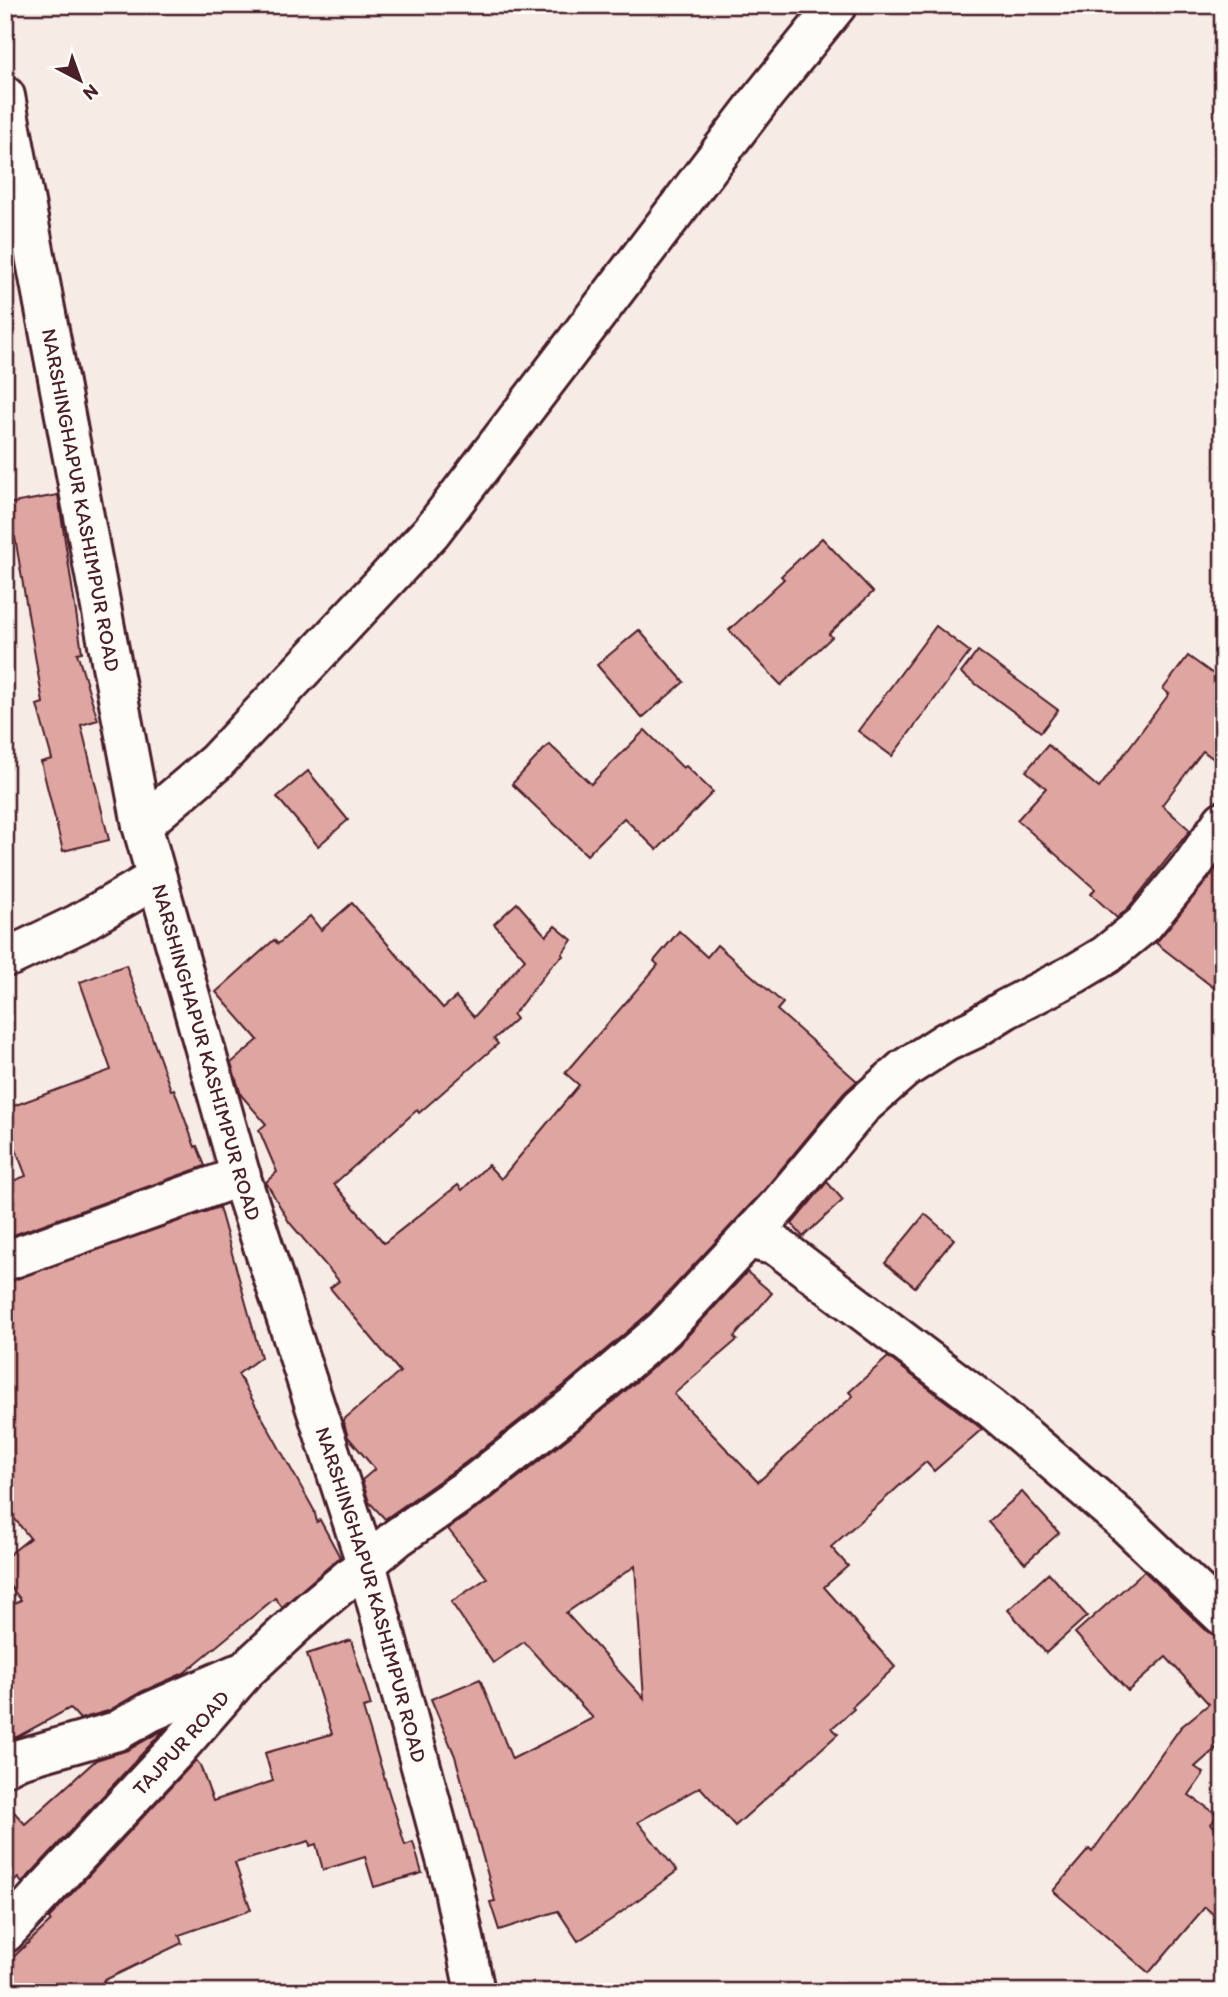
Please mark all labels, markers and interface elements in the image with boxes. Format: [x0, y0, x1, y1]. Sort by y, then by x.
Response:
north arrow [46, 46, 116, 116]
text: N [78, 80, 103, 105]
street label: NARSHINGHAPUR KASHIMPUR ROAD [37, 326, 126, 673]
street label: NARSHINGHAPUR KASHIMPUR ROAD [147, 881, 267, 1223]
street label: NARSHINGHAPUR KASHIMPUR ROAD [311, 1423, 432, 1765]
street label: TAJPUR ROAD [127, 1685, 235, 1801]

